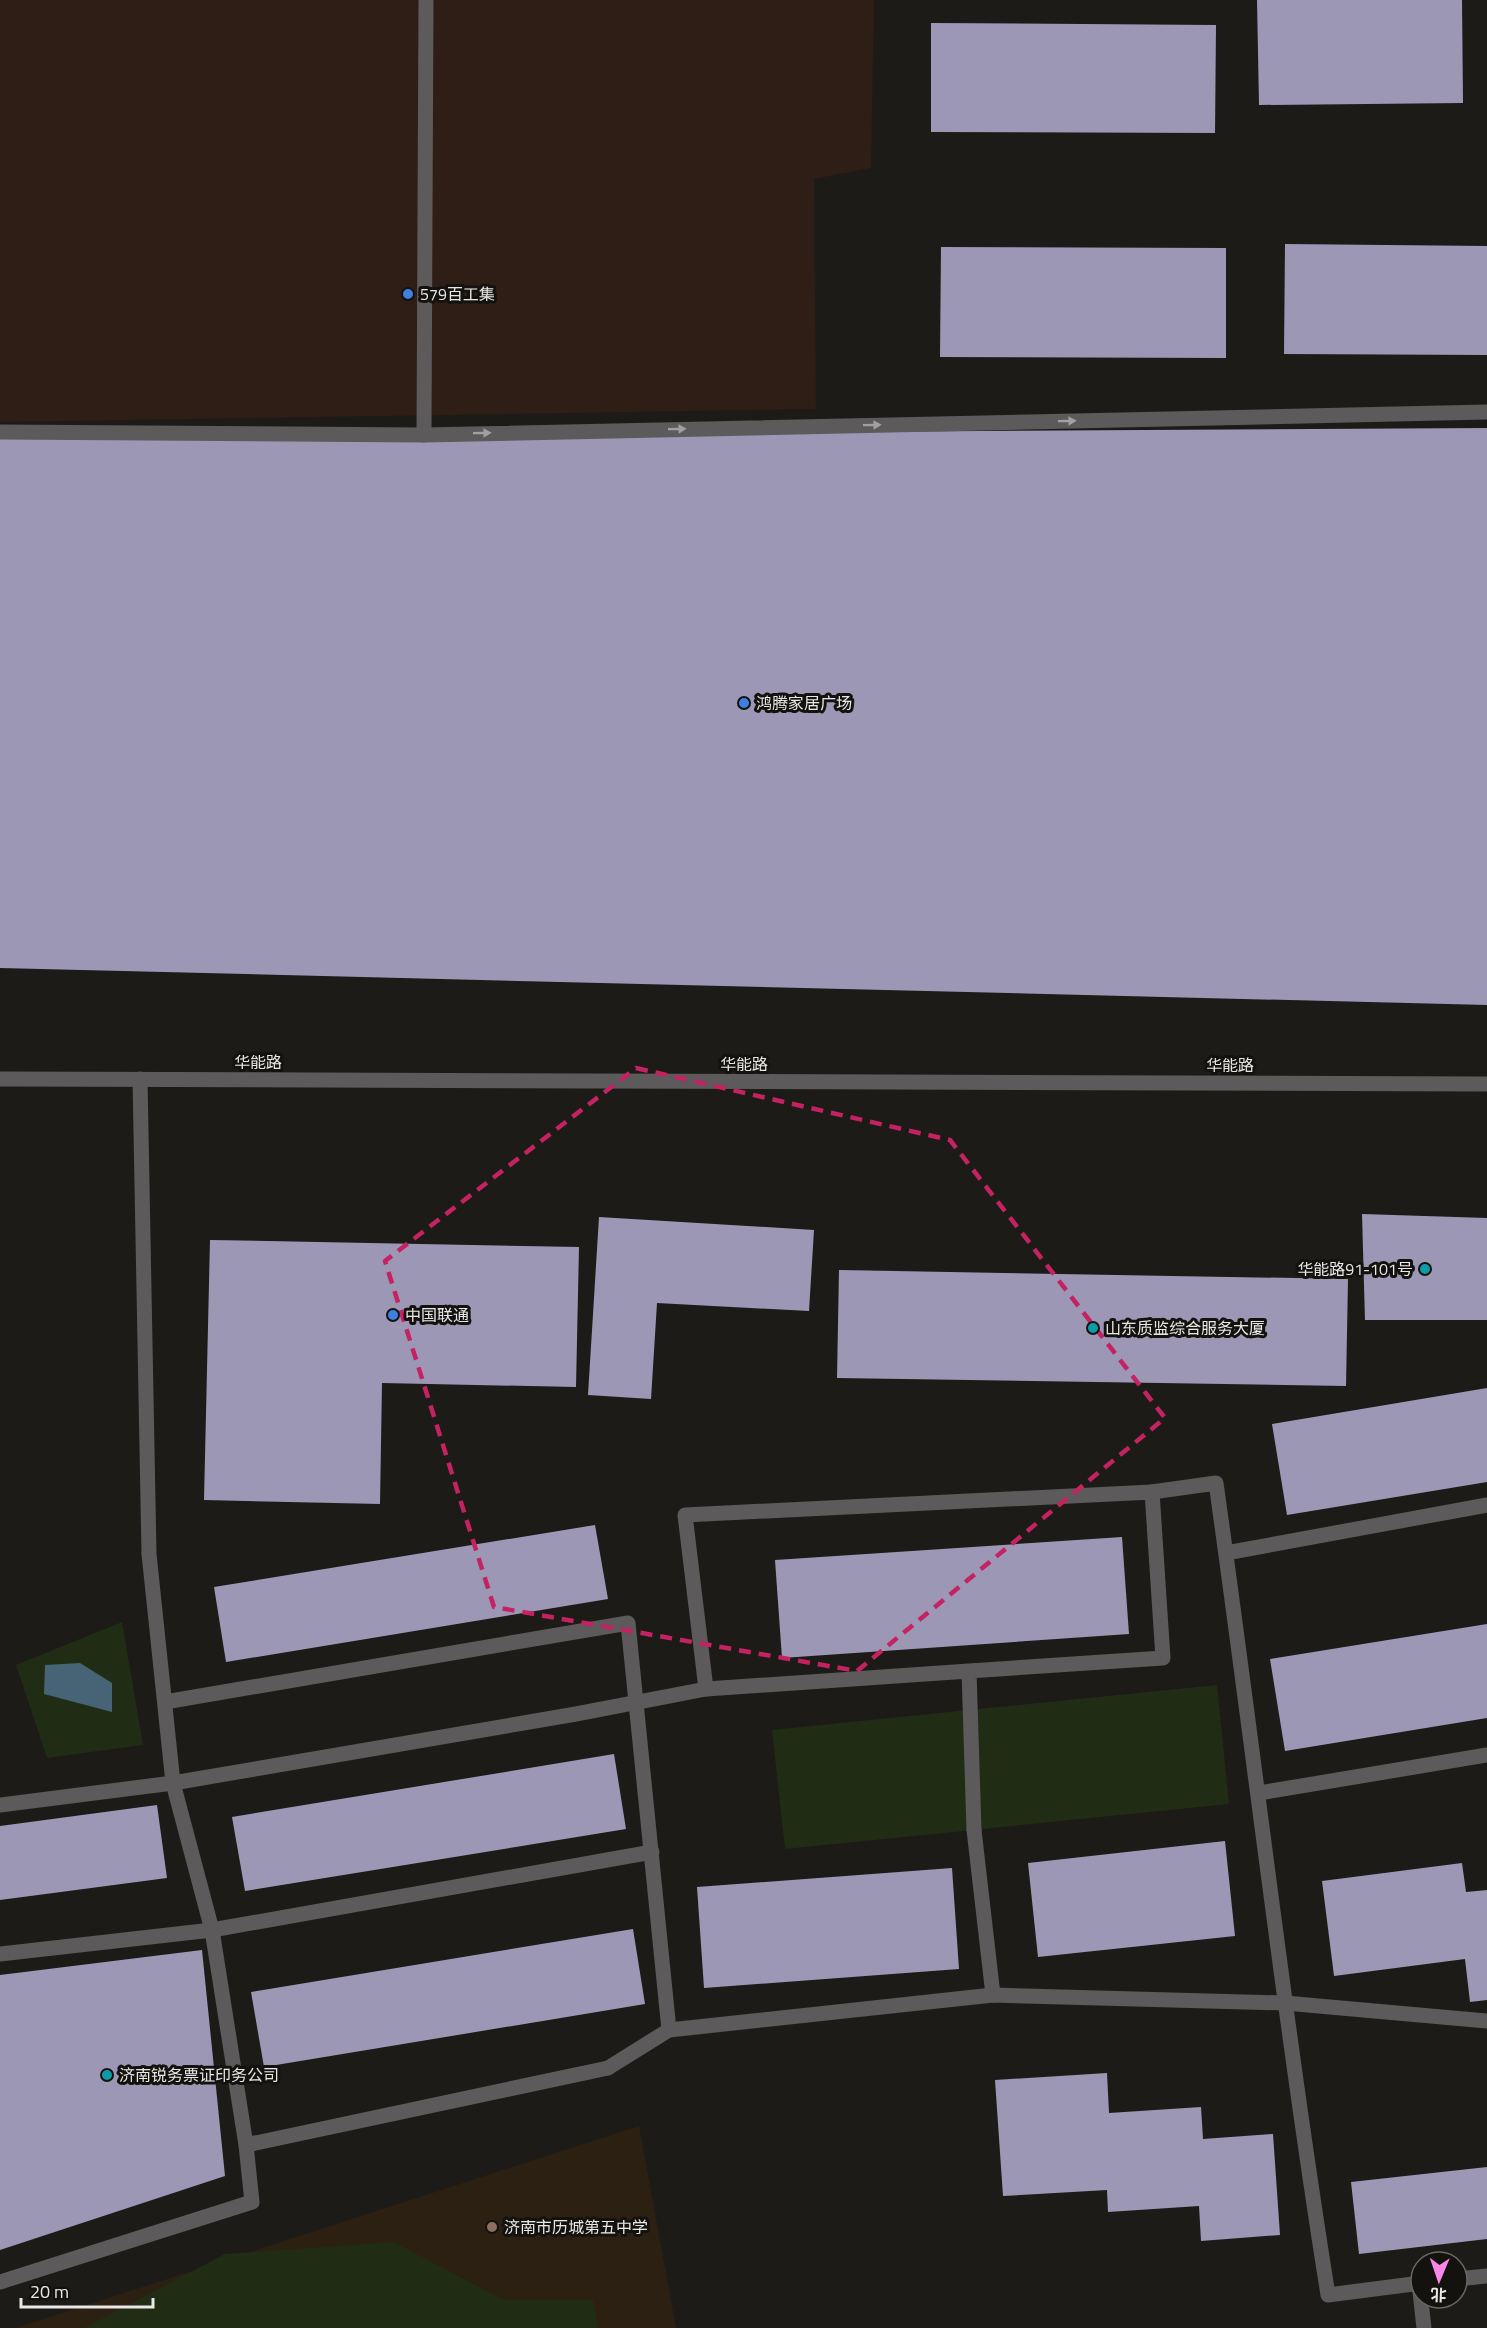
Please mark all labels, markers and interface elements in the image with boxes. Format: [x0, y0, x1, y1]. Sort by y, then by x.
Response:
place label: 579百工集 [420, 282, 495, 306]
marker: 579百工集 [401, 287, 415, 301]
one-way arrow [1058, 416, 1077, 426]
one-way arrow [863, 420, 882, 430]
one-way arrow [668, 424, 687, 434]
one-way arrow [473, 429, 492, 438]
place label: 鸿腾家居广场 [756, 691, 852, 715]
marker: 鸿腾家居广场 [737, 696, 751, 710]
street label: 华能路 [234, 1050, 282, 1074]
street label: 华能路 [720, 1052, 768, 1076]
street label: 华能路 [1206, 1053, 1254, 1077]
place label: 华能路91-101号 [1297, 1257, 1413, 1281]
marker: 华能路91-101号 [1418, 1262, 1432, 1276]
place label: 中国联通 [405, 1303, 469, 1327]
marker: 中国联通 [386, 1308, 400, 1322]
place label: 山东质监综合服务大厦 [1105, 1316, 1265, 1340]
marker: 山东质监综合服务大厦 [1086, 1321, 1100, 1335]
place label: 济南锐务票证印务公司 [119, 2063, 279, 2087]
marker: 济南锐务票证印务公司 [100, 2068, 114, 2082]
place label: 济南市历城第五中学 [504, 2215, 648, 2239]
marker: 济南市历城第五中学 [485, 2220, 499, 2234]
north arrow [1409, 2250, 1469, 2310]
scale bar [21, 2271, 153, 2309]
text: 20 m [30, 2278, 69, 2305]
text: 北 [1430, 2283, 1447, 2307]

